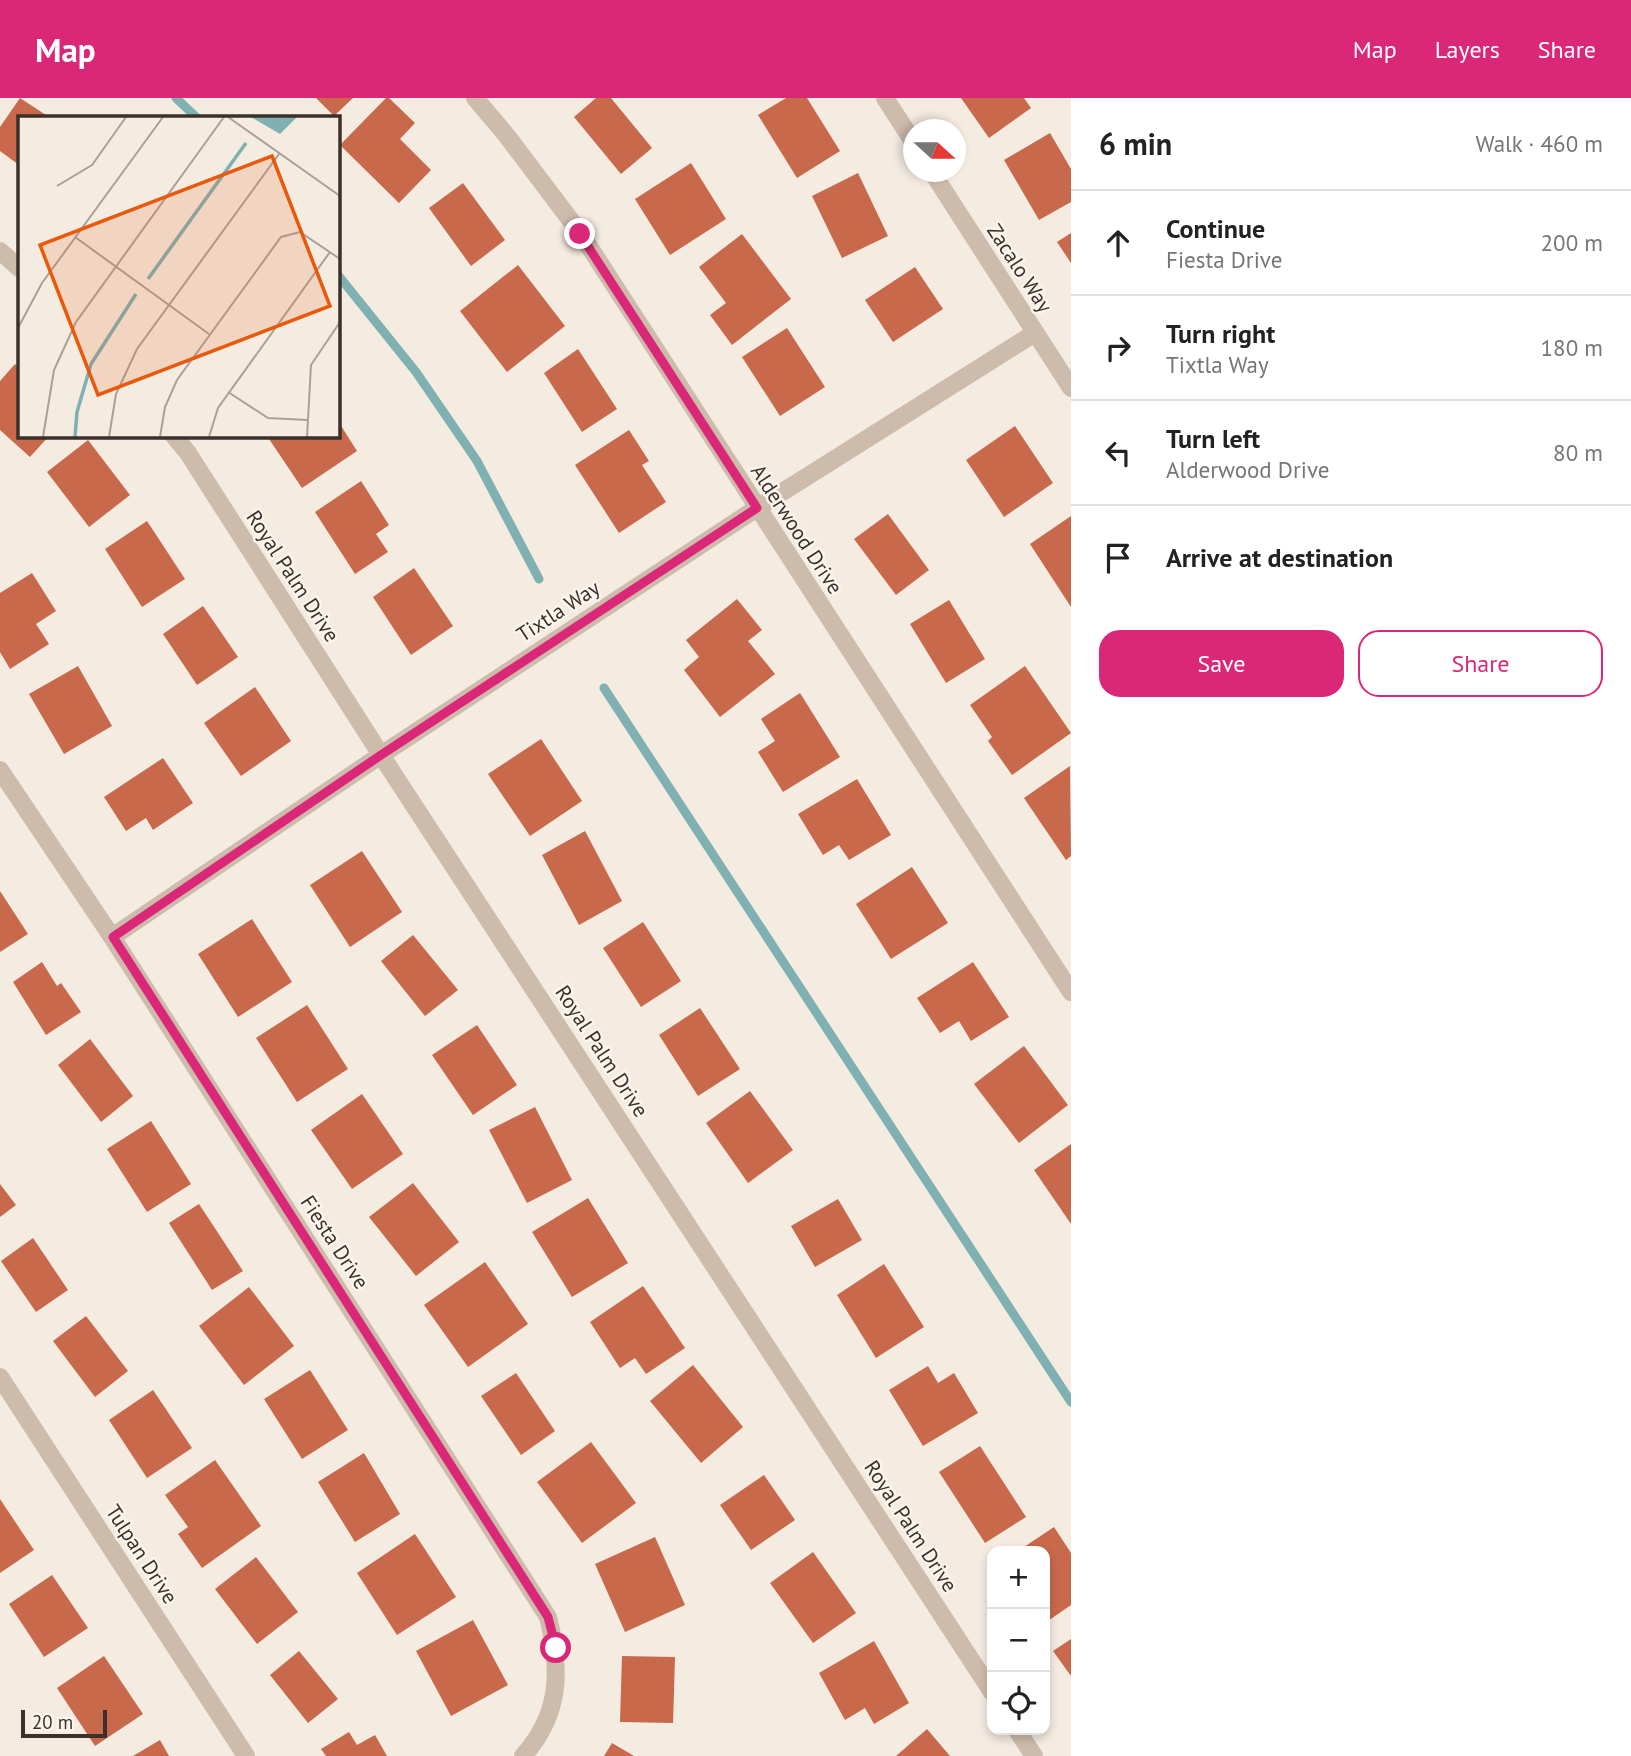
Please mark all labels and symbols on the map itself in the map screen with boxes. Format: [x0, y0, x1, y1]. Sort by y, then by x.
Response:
inset map [18, 116, 340, 438]
north arrow [903, 119, 966, 182]
route end [564, 218, 595, 249]
street label: Zacalo Way [981, 218, 1059, 318]
street label: Alderwood Drive [745, 459, 849, 599]
street label: Royal Palm Drive [240, 505, 346, 647]
street label: Tixtla Way [511, 574, 605, 648]
street label: Royal Palm Drive [549, 980, 655, 1122]
street label: Fiesta Drive [295, 1190, 375, 1294]
street label: Royal Palm Drive [858, 1455, 964, 1597]
street label: Tulpan Drive [100, 1499, 184, 1609]
route start [540, 1632, 571, 1663]
scale bar [21, 1707, 107, 1739]

